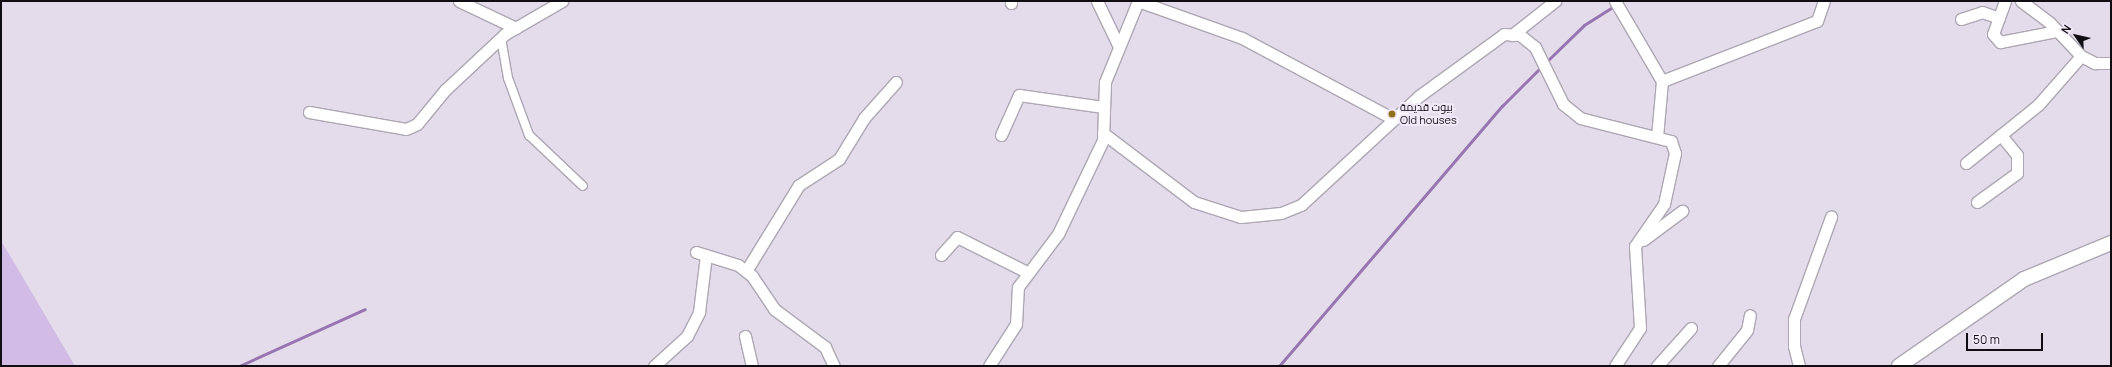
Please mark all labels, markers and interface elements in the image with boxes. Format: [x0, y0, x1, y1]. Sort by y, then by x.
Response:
north arrow [2056, 16, 2096, 56]
text: N [2057, 22, 2074, 36]
place label: بيوت قديمة Old houses [1400, 101, 1457, 127]
marker: بيوت قديمة Old houses [1387, 109, 1397, 119]
scale bar [1968, 325, 2045, 351]
text: 50 m [1973, 331, 2000, 348]

